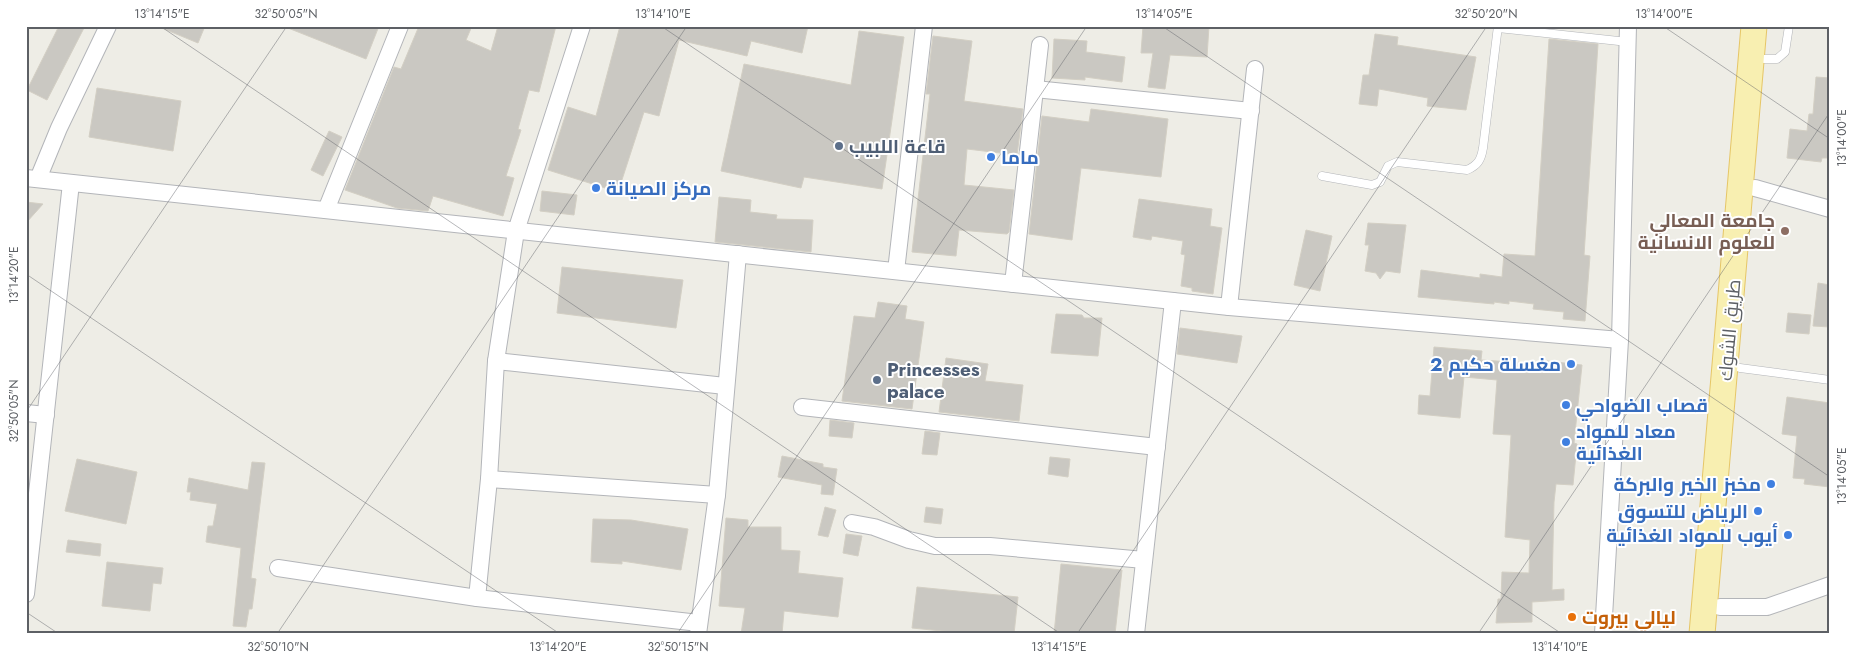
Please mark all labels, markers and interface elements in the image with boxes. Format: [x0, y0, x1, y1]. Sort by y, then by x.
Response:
text: 13°14'15"E [134, 5, 190, 23]
text: 32°50'05"N [255, 5, 317, 23]
text: 13°14'10"E [635, 5, 691, 23]
text: 13°14'05"E [1135, 5, 1193, 23]
text: 32°50'20"N [1454, 5, 1518, 23]
text: 13°14'00"E [1635, 5, 1693, 23]
text: 13°14'00"E [1833, 109, 1851, 167]
place label: قاعة اللبيب [849, 133, 946, 160]
marker: قاعة اللبيب [833, 140, 845, 152]
place label: ماما [1001, 144, 1039, 171]
marker: ماما [985, 151, 997, 163]
place label: مركز الصيانة [606, 175, 711, 202]
marker: مركز الصيانة [590, 182, 602, 194]
place label: جامعة المعالي للعلوم الانسانية [1638, 207, 1775, 256]
marker: جامعة المعالي للعلوم الانسانية [1779, 225, 1791, 237]
text: 13°14'20"E [5, 246, 23, 304]
street label: طريق الشوك [1712, 278, 1747, 382]
place label: مغسلة حكيم 2 [1430, 351, 1561, 378]
place label: Princesses palace [887, 356, 980, 405]
marker: مغسلة حكيم 2 [1565, 358, 1577, 370]
marker: Princesses palace [871, 374, 883, 386]
text: 32°50'05"N [5, 380, 23, 442]
place label: قصاب الضواحي [1576, 392, 1708, 421]
marker: قصاب الضواحي [1560, 399, 1572, 411]
place label: معاد للمواد الغذائية [1576, 418, 1676, 467]
marker: معاد للمواد الغذائية [1560, 436, 1572, 448]
text: 13°14'05"E [1833, 447, 1851, 505]
place label: مخبز الخير والبركة [1613, 471, 1761, 498]
marker: مخبز الخير والبركة [1765, 478, 1777, 490]
place label: الرياض للتسوق [1618, 498, 1748, 525]
marker: الرياض للتسوق [1752, 505, 1764, 517]
place label: أيوب للمواد الغذائية [1606, 522, 1778, 549]
marker: أيوب للمواد الغذائية [1782, 529, 1794, 541]
place label: ليالي بيروت [1582, 604, 1676, 633]
marker: ليالي بيروت [1566, 611, 1578, 623]
text: 32°50'10"N [247, 638, 309, 656]
text: 13°14'20"E [529, 638, 587, 656]
text: 32°50'15"N [647, 638, 709, 656]
text: 13°14'15"E [1031, 638, 1087, 656]
text: 13°14'10"E [1532, 638, 1588, 656]

